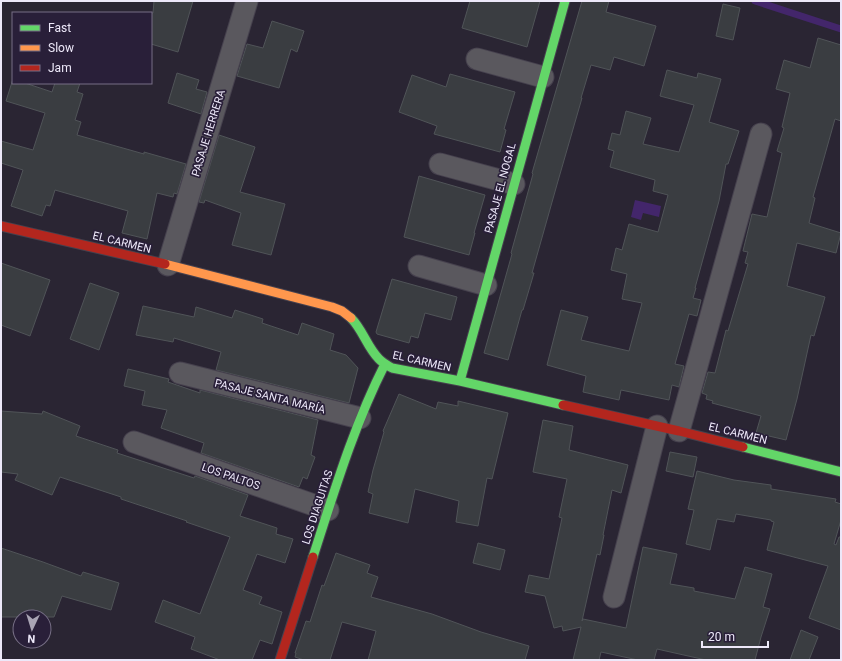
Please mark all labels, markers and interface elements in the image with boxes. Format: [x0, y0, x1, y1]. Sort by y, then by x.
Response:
legend [12, 12, 152, 84]
text: Fast [48, 21, 71, 35]
text: Slow [48, 41, 74, 55]
text: Jam [48, 61, 72, 75]
street label: PASAJE HERRERA [189, 87, 228, 178]
street label: PASAJE EL NOGAL [482, 141, 519, 235]
street label: EL CARMEN [91, 229, 152, 256]
street label: EL CARMEN [391, 348, 452, 375]
street label: PASAJE SANTA MARÍA [213, 376, 327, 417]
street label: EL CARMEN [707, 420, 768, 447]
street label: LOS PALTOS [200, 460, 262, 493]
street label: LOS DIAGUITAS [299, 468, 336, 546]
north arrow [12, 609, 52, 649]
scale bar [702, 623, 768, 649]
text: 20 m [708, 630, 735, 644]
text: N [27, 632, 36, 645]

